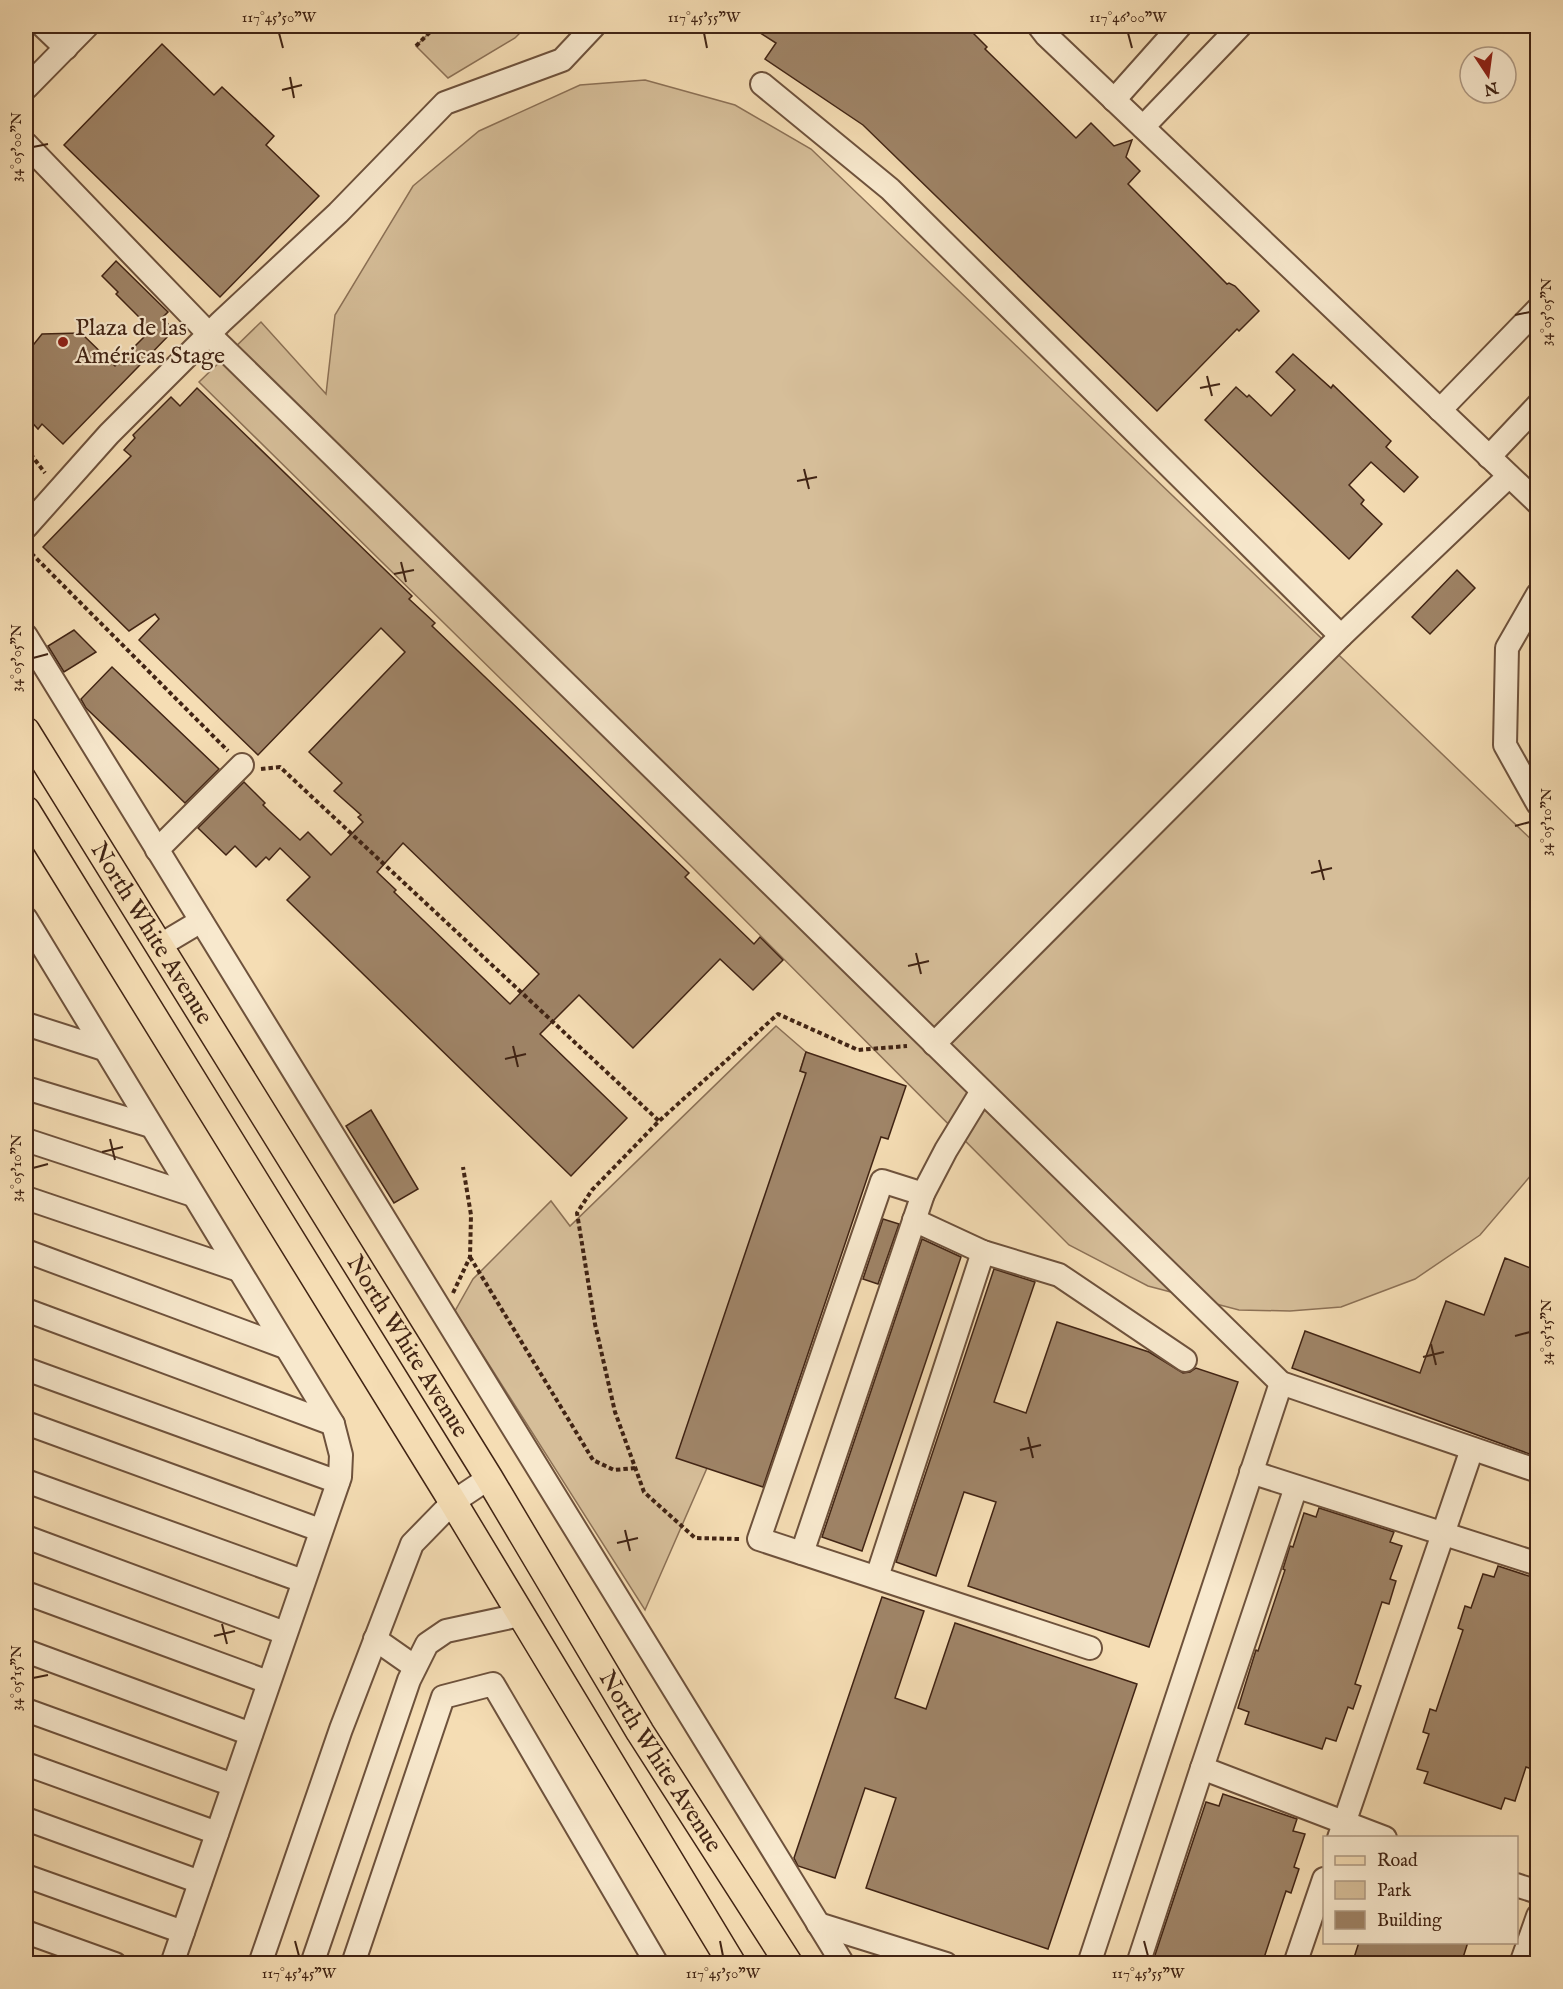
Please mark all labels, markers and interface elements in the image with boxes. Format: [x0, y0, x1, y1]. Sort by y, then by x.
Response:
text: 117°45'50"W [242, 8, 317, 27]
text: 117°45'55"W [668, 8, 741, 27]
text: 117°46'00"W [1089, 8, 1167, 27]
north arrow [1458, 45, 1518, 105]
text: N [1482, 76, 1501, 99]
text: 34°05'00"N [7, 112, 26, 182]
text: 34°05'05"N [1537, 278, 1556, 346]
place label: Plaza de las Américas Stage [74, 313, 225, 372]
marker: Plaza de las Américas Stage [56, 335, 70, 349]
text: 34°05'05"N [7, 624, 26, 692]
text: 34°05'10"N [1537, 788, 1556, 856]
street label: North White Avenue [83, 836, 220, 1030]
text: 34°05'10"N [7, 1134, 26, 1202]
street label: North White Avenue [339, 1249, 476, 1443]
text: 34°05'15"N [1537, 1299, 1556, 1365]
text: 34°05'15"N [7, 1645, 26, 1711]
street label: North White Avenue [591, 1665, 729, 1858]
legend [1323, 1836, 1518, 1944]
text: Road [1377, 1850, 1418, 1873]
text: Park [1377, 1880, 1412, 1903]
text: Building [1377, 1910, 1442, 1933]
text: 117°45'45"W [262, 1964, 337, 1983]
text: 117°45'50"W [686, 1964, 761, 1983]
text: 117°45'55"W [1112, 1964, 1185, 1983]

